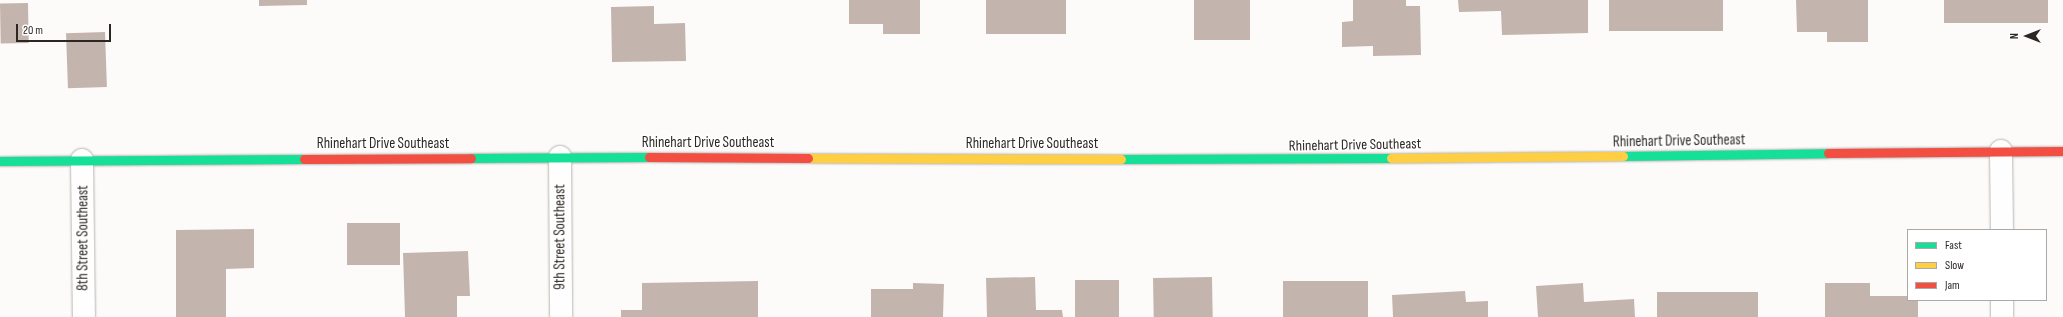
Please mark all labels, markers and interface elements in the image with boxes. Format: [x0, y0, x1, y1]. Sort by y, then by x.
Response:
scale bar [18, 16, 113, 42]
north arrow [2007, 16, 2047, 56]
text: 20 m [23, 23, 43, 38]
text: N [2008, 33, 2021, 39]
street label: Rhinehart Drive Southeast [1613, 131, 1745, 151]
street label: Rhinehart Drive Southeast [642, 134, 774, 152]
street label: Rhinehart Drive Southeast [317, 135, 449, 153]
street label: Rhinehart Drive Southeast [966, 135, 1098, 153]
street label: Rhinehart Drive Southeast [1289, 135, 1421, 155]
street label: 9th Street Southeast [551, 184, 569, 290]
street label: 8th Street Southeast [74, 185, 92, 291]
legend [1907, 229, 2047, 301]
text: Fast [1945, 238, 1962, 253]
text: Slow [1945, 258, 1964, 273]
text: Jam [1945, 278, 1960, 293]

